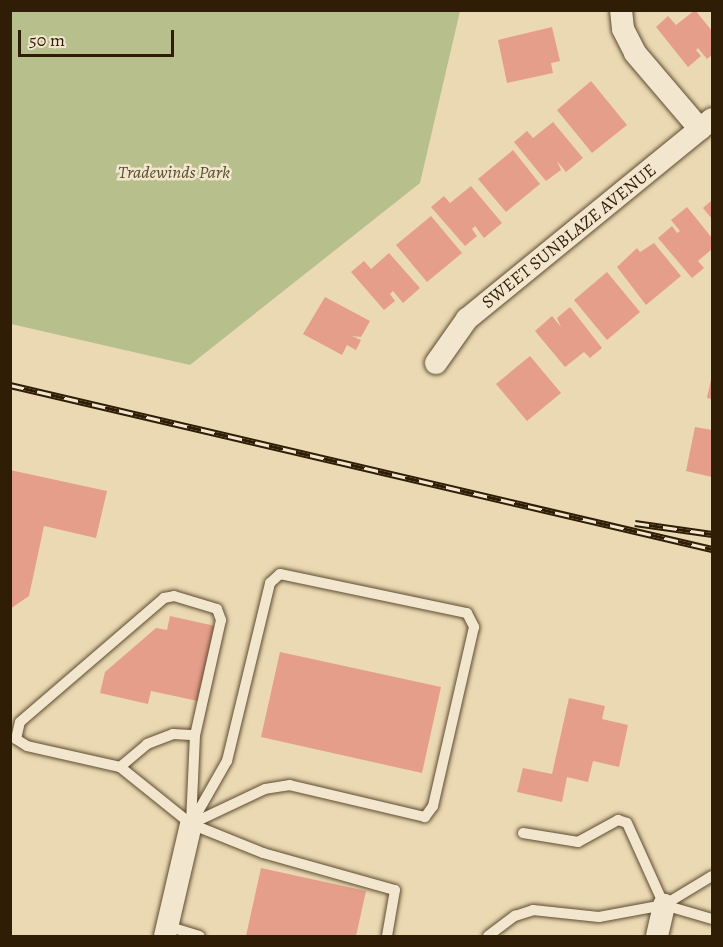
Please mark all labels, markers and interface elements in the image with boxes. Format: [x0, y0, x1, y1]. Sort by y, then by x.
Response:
scale bar [21, 18, 177, 56]
text: 50 m [29, 28, 65, 52]
street label: SWEET SUNBLAZE AVENUE [477, 159, 661, 313]
park label: Tradewinds Park [118, 161, 230, 183]

